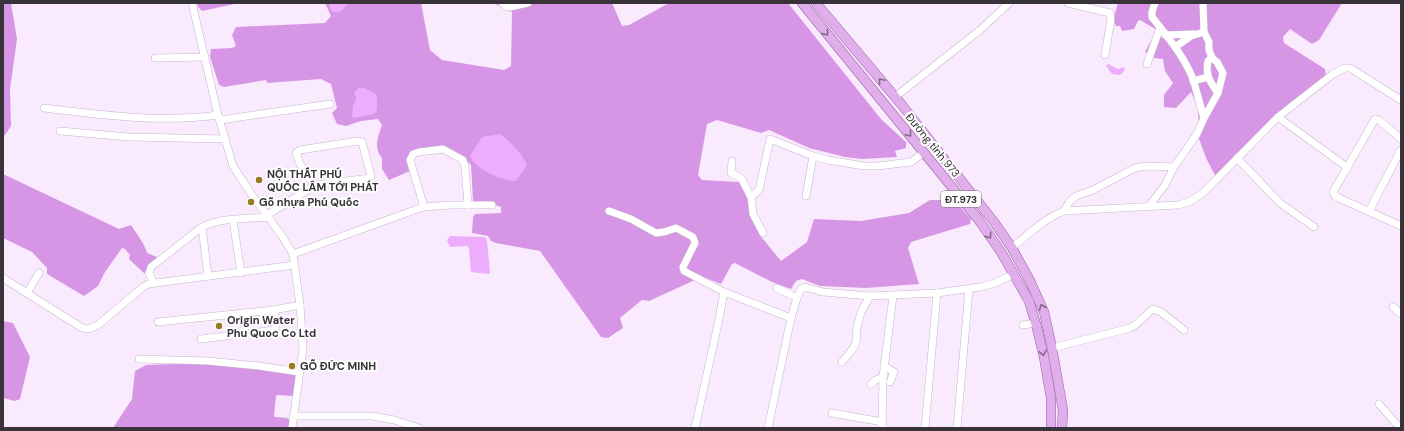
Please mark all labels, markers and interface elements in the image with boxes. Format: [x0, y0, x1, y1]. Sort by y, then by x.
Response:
one-way arrow [822, 29, 829, 36]
one-way arrow [879, 78, 886, 85]
street label: Đường tỉnh 973 [903, 110, 963, 180]
one-way arrow [904, 129, 911, 136]
place label: NỘI THẤT PHÚ QUỐC LÂM TỚI PHÁT [267, 167, 379, 194]
marker: NỘI THẤT PHÚ QUỐC LÂM TỚI PHÁT [254, 175, 264, 185]
road number: ĐT.973 [941, 191, 981, 207]
place label: Gỗ nhựa Phú Quốc [259, 195, 359, 209]
marker: Gỗ nhựa Phú Quốc [246, 197, 256, 207]
one-way arrow [984, 231, 991, 238]
one-way arrow [1038, 304, 1046, 311]
place label: Origin Water Phu Quoc Co Ltd [227, 313, 316, 340]
marker: Origin Water Phu Quoc Co Ltd [214, 321, 224, 331]
one-way arrow [1038, 350, 1046, 356]
place label: GỖ ĐỨC MINH [300, 359, 376, 373]
marker: GỖ ĐỨC MINH [287, 361, 297, 371]

